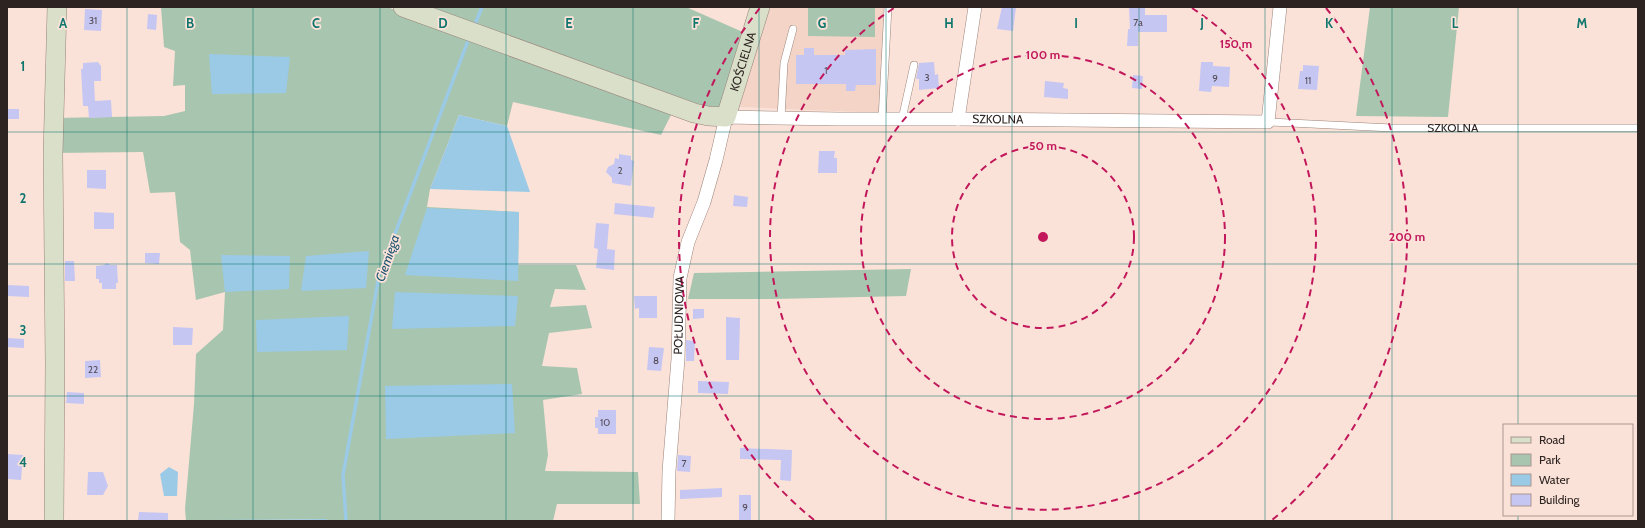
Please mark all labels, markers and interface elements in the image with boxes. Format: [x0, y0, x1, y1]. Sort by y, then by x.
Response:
house number: 31 [89, 14, 97, 27]
text: A [59, 15, 68, 31]
text: B [186, 15, 194, 31]
text: C [312, 15, 320, 31]
text: D [438, 15, 448, 31]
text: E [565, 15, 573, 31]
text: F [693, 15, 700, 31]
text: G [818, 15, 827, 31]
text: H [944, 15, 954, 31]
text: I [1074, 15, 1078, 31]
text: J [1199, 15, 1204, 31]
text: K [1325, 15, 1334, 31]
text: L [1452, 15, 1459, 31]
text: M [1577, 15, 1588, 31]
house number: 7a [1133, 16, 1143, 29]
street label: KOŚCIELNA [726, 29, 759, 93]
text: 150 m [1220, 36, 1252, 51]
text: 100 m [1026, 47, 1060, 62]
text: 1 [21, 58, 25, 74]
house number: 1 [824, 64, 828, 77]
house number: 3 [924, 71, 930, 84]
house number: 9 [1212, 72, 1218, 85]
house number: 11 [1305, 74, 1311, 87]
street label: SZKOLNA [972, 111, 1024, 127]
street label: SZKOLNA [1427, 120, 1479, 135]
text: 50 m [1029, 138, 1057, 153]
house number: 2 [617, 164, 623, 177]
text: 2 [20, 190, 27, 206]
text: 200 m [1389, 229, 1425, 244]
centre of rings [1036, 230, 1050, 244]
water label: Ciemięga [372, 232, 402, 284]
street label: POŁUDNIOWA [670, 275, 687, 355]
text: 3 [19, 322, 27, 338]
house number: 8 [653, 354, 659, 367]
house number: 22 [88, 363, 98, 376]
house number: 10 [600, 416, 610, 429]
legend [1503, 424, 1633, 516]
text: Road [1539, 432, 1565, 447]
text: Park [1539, 452, 1561, 467]
text: 4 [19, 454, 27, 470]
house number: 7 [681, 457, 687, 470]
text: Water [1539, 472, 1570, 487]
text: Building [1539, 492, 1581, 507]
house number: 9 [742, 501, 748, 514]

